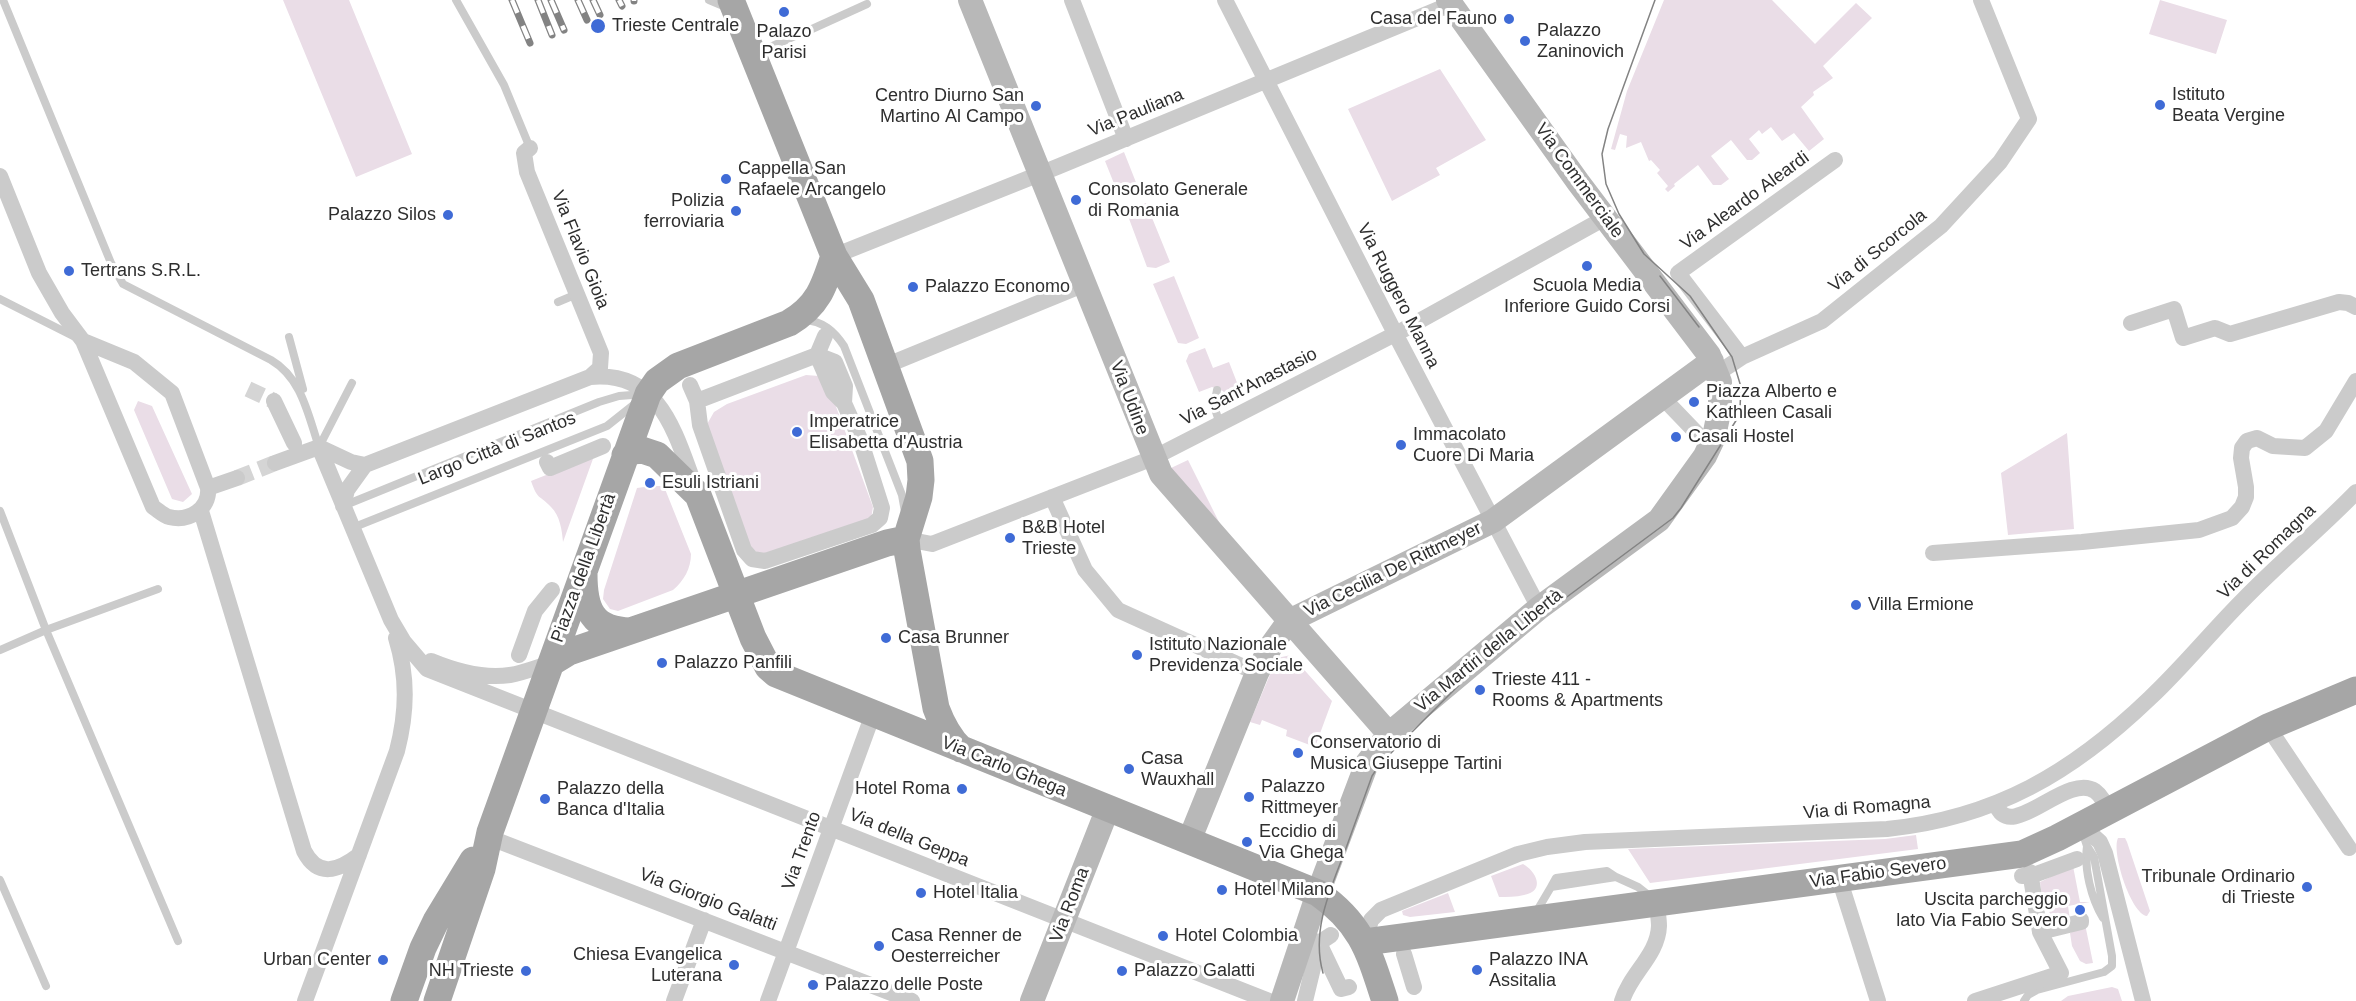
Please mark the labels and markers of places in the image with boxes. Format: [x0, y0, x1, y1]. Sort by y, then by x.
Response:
marker: Palazo Parisi [777, 5, 791, 19]
place label: Casa del Fauno [1370, 8, 1497, 30]
marker: Casa del Fauno [1502, 12, 1516, 26]
place label: Trieste Centrale [612, 15, 739, 37]
marker: Trieste Centrale [589, 17, 607, 35]
place label: Palazzo Zaninovich [1537, 20, 1624, 63]
place label: Palazo Parisi [756, 21, 812, 63]
marker: Palazzo Zaninovich [1518, 34, 1532, 48]
place label: Istituto Beata Vergine [2172, 84, 2285, 127]
place label: Centro Diurno San Martino Al Campo [875, 85, 1024, 128]
marker: Istituto Beata Vergine [2153, 98, 2167, 112]
marker: Centro Diurno San Martino Al Campo [1029, 99, 1043, 113]
place label: Cappella San Rafaele Arcangelo [738, 158, 886, 201]
marker: Cappella San Rafaele Arcangelo [719, 172, 733, 186]
place label: Consolato Generale di Romania [1088, 179, 1248, 222]
place label: Polizia ferroviaria [644, 190, 724, 232]
marker: Consolato Generale di Romania [1069, 193, 1083, 207]
place label: Palazzo Silos [328, 204, 436, 226]
marker: Polizia ferroviaria [729, 204, 743, 218]
marker: Palazzo Silos [441, 208, 455, 222]
marker: Scuola Media Inferiore Guido Corsi [1580, 259, 1594, 273]
place label: Tertrans S.R.L. [81, 260, 201, 282]
marker: Tertrans S.R.L. [62, 264, 76, 278]
place label: Scuola Media Inferiore Guido Corsi [1504, 275, 1670, 318]
place label: Palazzo Economo [925, 276, 1070, 298]
marker: Palazzo Economo [906, 280, 920, 294]
place label: Piazza Alberto e Kathleen Casali [1706, 381, 1837, 424]
marker: Piazza Alberto e Kathleen Casali [1687, 395, 1701, 409]
place label: Imperatrice Elisabetta d'Austria [809, 411, 963, 454]
place label: Immacolato Cuore Di Maria [1413, 424, 1534, 466]
marker: Imperatrice Elisabetta d'Austria [790, 425, 804, 439]
place label: Casali Hostel [1688, 426, 1794, 448]
marker: Casali Hostel [1669, 430, 1683, 444]
marker: Immacolato Cuore Di Maria [1394, 438, 1408, 452]
place label: Esuli Istriani [662, 472, 759, 494]
marker: Esuli Istriani [643, 476, 657, 490]
place label: B&B Hotel Trieste [1022, 517, 1105, 560]
marker: B&B Hotel Trieste [1003, 531, 1017, 545]
place label: Villa Ermione [1868, 594, 1974, 616]
marker: Villa Ermione [1849, 598, 1863, 612]
place label: Casa Brunner [898, 627, 1009, 649]
marker: Casa Brunner [879, 631, 893, 645]
place label: Istituto Nazionale Previdenza Sociale [1149, 634, 1303, 676]
marker: Istituto Nazionale Previdenza Sociale [1130, 648, 1144, 662]
place label: Palazzo Panfili [674, 652, 792, 674]
marker: Palazzo Panfili [655, 656, 669, 670]
place label: Trieste 411 - Rooms & Apartments [1492, 669, 1663, 712]
marker: Trieste 411 - Rooms & Apartments [1473, 683, 1487, 697]
place label: Conservatorio di Musica Giuseppe Tartini [1310, 732, 1502, 774]
marker: Conservatorio di Musica Giuseppe Tartini [1291, 746, 1305, 760]
place label: Casa Wauxhall [1141, 748, 1214, 790]
marker: Casa Wauxhall [1122, 762, 1136, 776]
place label: Palazzo Rittmeyer [1261, 776, 1338, 818]
place label: Palazzo della Banca d'Italia [557, 778, 665, 820]
place label: Hotel Roma [855, 778, 950, 800]
marker: Hotel Roma [955, 782, 969, 796]
marker: Palazzo Rittmeyer [1242, 790, 1256, 804]
marker: Palazzo della Banca d'Italia [538, 792, 552, 806]
place label: Eccidio di Via Ghega [1259, 821, 1344, 864]
marker: Eccidio di Via Ghega [1240, 835, 1254, 849]
place label: Tribunale Ordinario di Trieste [2142, 866, 2295, 908]
place label: Hotel Milano [1234, 879, 1334, 901]
marker: Tribunale Ordinario di Trieste [2300, 880, 2314, 894]
place label: Hotel Italia [933, 882, 1018, 904]
marker: Hotel Milano [1215, 883, 1229, 897]
marker: Hotel Italia [914, 886, 928, 900]
place label: Uscita parcheggio lato Via Fabio Severo [1896, 889, 2068, 932]
marker: Uscita parcheggio lato Via Fabio Severo [2073, 903, 2087, 917]
place label: Casa Renner de Oesterreicher [891, 925, 1022, 968]
place label: Hotel Colombia [1175, 925, 1298, 947]
marker: Hotel Colombia [1156, 929, 1170, 943]
marker: Casa Renner de Oesterreicher [872, 939, 886, 953]
place label: Chiesa Evangelica Luterana [573, 944, 722, 986]
place label: Urban Center [263, 949, 371, 971]
place label: Palazzo INA Assitalia [1489, 949, 1588, 992]
marker: Urban Center [376, 953, 390, 967]
marker: Chiesa Evangelica Luterana [727, 958, 741, 972]
place label: NH Trieste [429, 960, 514, 982]
place label: Palazzo Galatti [1134, 960, 1255, 982]
marker: Palazzo INA Assitalia [1470, 963, 1484, 977]
marker: NH Trieste [519, 964, 533, 978]
marker: Palazzo Galatti [1115, 964, 1129, 978]
place label: Palazzo delle Poste [825, 974, 983, 996]
marker: Palazzo delle Poste [806, 978, 820, 992]

